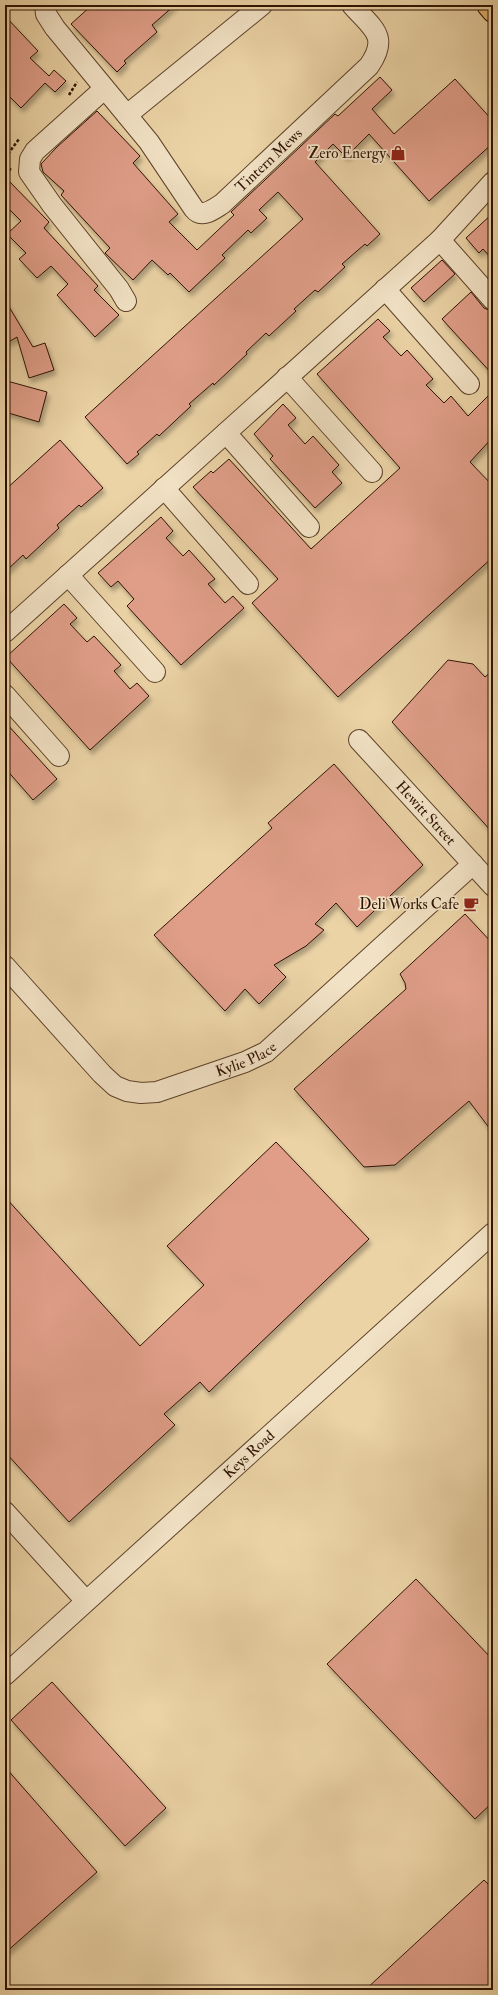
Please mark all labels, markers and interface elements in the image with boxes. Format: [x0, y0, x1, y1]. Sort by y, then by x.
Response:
street label: Tintern Mews [232, 124, 307, 197]
place label: Zero Energy [308, 144, 386, 163]
shop icon: Zero Energy [389, 144, 407, 162]
street label: Hewitt Street [391, 777, 460, 850]
place label: Deli Works Cafe [359, 895, 459, 914]
cafe icon: Deli Works Cafe [462, 895, 480, 913]
street label: Kylie Place [213, 1038, 281, 1081]
street label: Keys Road [219, 1426, 279, 1483]

